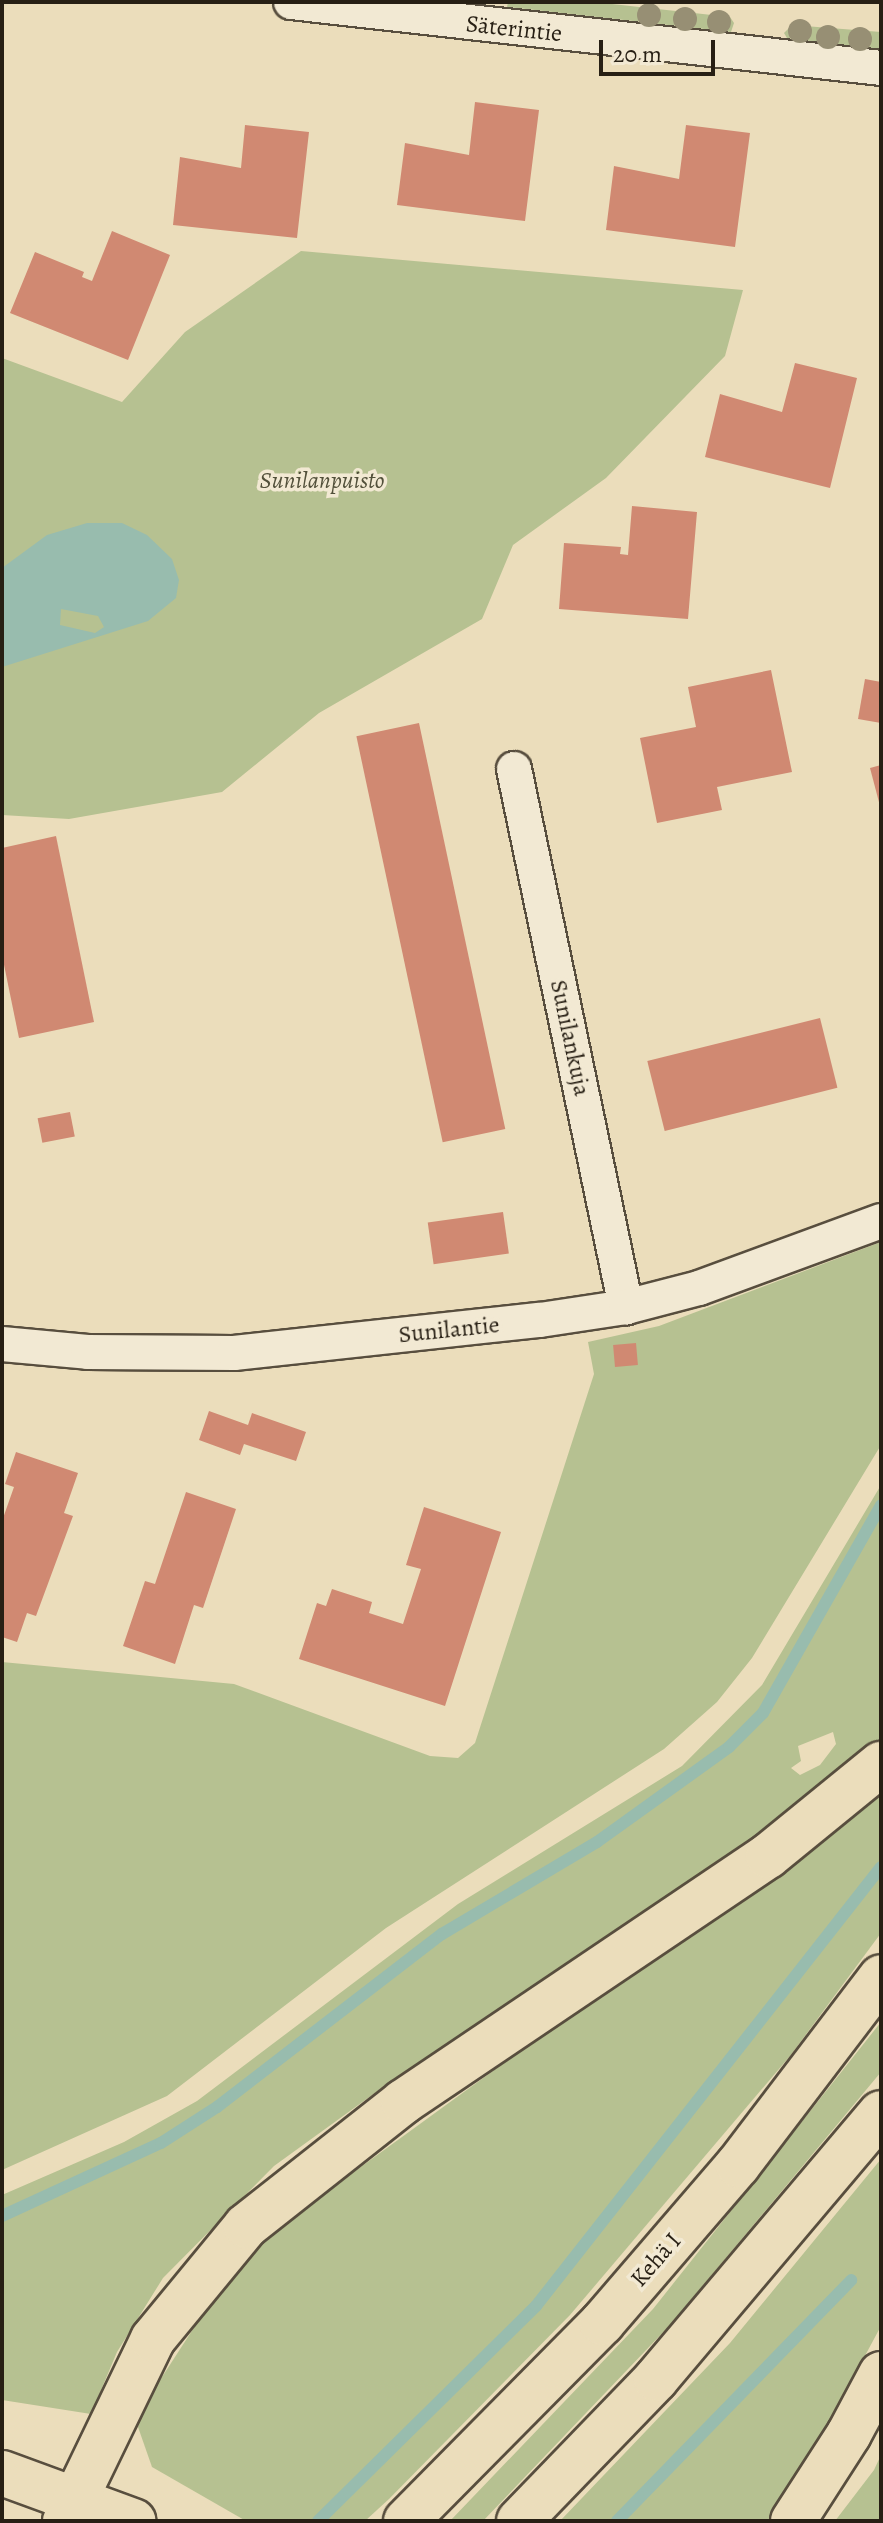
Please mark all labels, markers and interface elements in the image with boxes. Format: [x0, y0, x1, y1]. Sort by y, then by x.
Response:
street label: Säterintie [464, 10, 564, 48]
scale bar [603, 24, 719, 74]
text: 20 m [613, 38, 662, 70]
park label: Sunilanpuisto [260, 467, 384, 495]
street label: Sunilankuja [544, 977, 596, 1099]
street label: Sunilantie [397, 1310, 501, 1350]
street label: Kehä I [625, 2227, 687, 2293]

